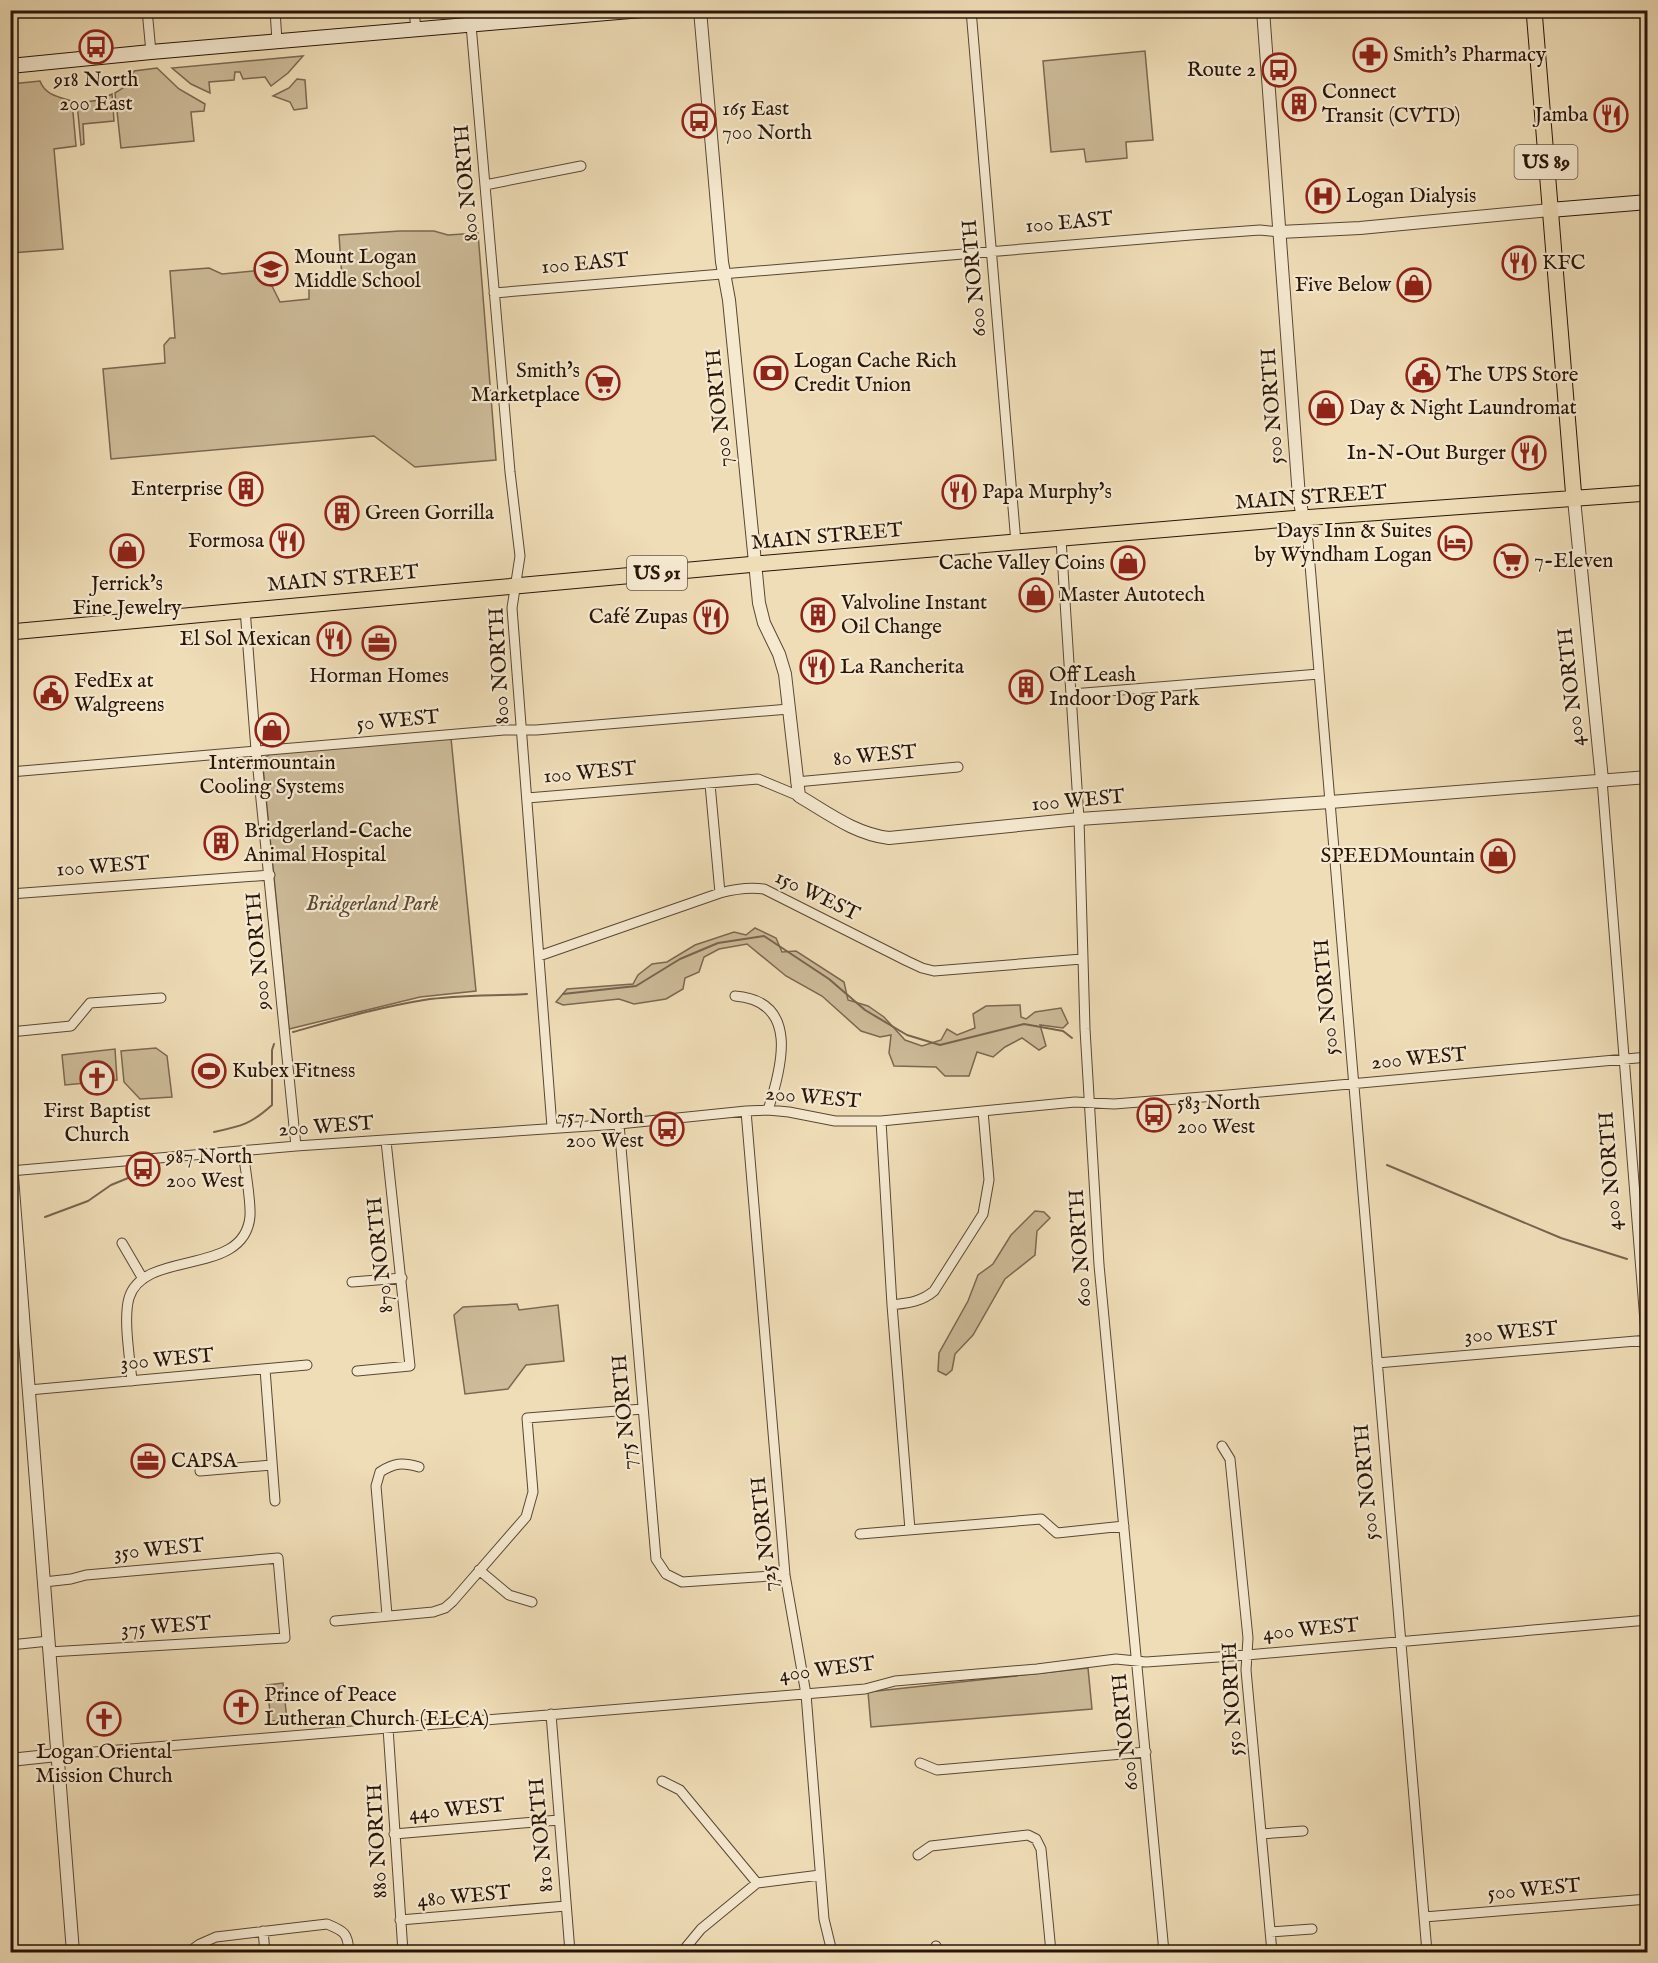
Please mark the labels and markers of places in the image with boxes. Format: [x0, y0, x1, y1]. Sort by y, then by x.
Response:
bus stop icon: 918 North 200 East [78, 29, 114, 65]
pharmacy icon: Smith's Pharmacy [1352, 37, 1388, 73]
place label: Smith's Pharmacy [1393, 42, 1547, 69]
bus stop icon: Route 2 [1261, 52, 1297, 88]
place label: Route 2 [1187, 57, 1256, 84]
place label: 918 North 200 East [53, 67, 138, 118]
place label: Connect Transit (CVTD) [1322, 79, 1460, 130]
building icon: Connect Transit (CVTD) [1281, 86, 1317, 122]
place label: 165 East 700 North [722, 96, 812, 147]
restaurant icon: Jamba [1593, 97, 1629, 133]
place label: Jamba [1532, 102, 1589, 129]
bus stop icon: 165 East 700 North [681, 103, 717, 139]
hospital icon: Logan Dialysis [1305, 178, 1341, 214]
place label: Logan Dialysis [1346, 183, 1476, 210]
place label: Mount Logan Middle School [294, 244, 421, 295]
restaurant icon: KFC [1501, 245, 1537, 281]
place label: KFC [1542, 250, 1586, 277]
school or university icon: Mount Logan Middle School [253, 251, 289, 287]
shop icon: Five Below [1396, 267, 1432, 303]
place label: Five Below [1295, 272, 1392, 299]
place label: Logan Cache Rich Credit Union [794, 348, 957, 399]
bank icon: Logan Cache Rich Credit Union [753, 355, 789, 391]
public building icon: The UPS Store [1405, 357, 1441, 393]
place label: Smith's Marketplace [471, 358, 580, 409]
place label: The UPS Store [1446, 362, 1579, 389]
supermarket icon: Smith's Marketplace [585, 365, 621, 401]
shop icon: Day & Night Laundromat [1308, 390, 1344, 426]
place label: Day & Night Laundromat [1349, 395, 1577, 422]
restaurant icon: In-N-Out Burger [1511, 435, 1547, 471]
place label: In-N-Out Burger [1347, 440, 1506, 467]
building icon: Enterprise [228, 471, 264, 507]
restaurant icon: Papa Murphy's [941, 474, 977, 510]
place label: Enterprise [131, 476, 223, 503]
place label: Papa Murphy's [982, 479, 1112, 506]
building icon: Green Gorrilla [324, 495, 360, 531]
place label: Green Gorrilla [365, 500, 495, 527]
place label: Days Inn & Suites by Wyndham Logan [1254, 518, 1432, 569]
restaurant icon: Formosa [269, 523, 305, 559]
hotel icon: Days Inn & Suites by Wyndham Logan [1437, 525, 1473, 561]
place label: Formosa [188, 528, 265, 555]
shop icon: Jerrick's Fine Jewelry [109, 533, 145, 569]
supermarket icon: 7-Eleven [1493, 543, 1529, 579]
shop icon: Cache Valley Coins [1110, 545, 1146, 581]
place label: 7-Eleven [1534, 548, 1613, 575]
place label: Cache Valley Coins [939, 550, 1105, 577]
place label: Jerrick's Fine Jewelry [72, 571, 182, 622]
shop icon: Master Autotech [1018, 577, 1054, 613]
place label: Master Autotech [1059, 582, 1205, 609]
place label: Valvoline Instant Oil Change [840, 590, 987, 641]
building icon: Valvoline Instant Oil Change [800, 597, 836, 633]
restaurant icon: Café Zupas [693, 599, 729, 635]
place label: Café Zupas [589, 604, 688, 631]
restaurant icon: El Sol Mexican [316, 621, 352, 657]
office icon: Horman Homes [361, 625, 397, 661]
place label: El Sol Mexican [180, 626, 311, 653]
restaurant icon: La Rancherita [799, 649, 835, 685]
place label: La Rancherita [840, 654, 965, 681]
place label: Off Leash Indoor Dog Park [1049, 662, 1200, 713]
place label: Horman Homes [309, 663, 449, 690]
place label: FedEx at Walgreens [74, 668, 165, 719]
building icon: Off Leash Indoor Dog Park [1008, 669, 1044, 705]
public building icon: FedEx at Walgreens [33, 675, 69, 711]
shop icon: Intermountain Cooling Systems [254, 712, 290, 748]
place label: Intermountain Cooling Systems [200, 750, 344, 801]
place label: Bridgerland-Cache Animal Hospital [243, 818, 412, 869]
building icon: Bridgerland-Cache Animal Hospital [203, 825, 239, 861]
shop icon: SPEEDMountain [1480, 838, 1516, 874]
place label: SPEEDMountain [1320, 843, 1475, 870]
sports icon: Kubex Fitness [191, 1053, 227, 1089]
place label: Kubex Fitness [232, 1058, 355, 1085]
church icon: First Baptist Church [79, 1060, 115, 1096]
place label: 583 North 200 West [1177, 1090, 1260, 1141]
bus stop icon: 583 North 200 West [1136, 1097, 1172, 1133]
place label: First Baptist Church [43, 1098, 151, 1149]
place label: 757 North 200 West [557, 1104, 644, 1155]
bus stop icon: 757 North 200 West [649, 1111, 685, 1147]
place label: 987 North 200 West [165, 1144, 253, 1195]
bus stop icon: 987 North 200 West [125, 1151, 161, 1187]
office icon: CAPSA [130, 1443, 166, 1479]
place label: CAPSA [171, 1448, 238, 1475]
place label: Prince of Peace Lutheran Church (ELCA) [264, 1682, 489, 1733]
church icon: Prince of Peace Lutheran Church (ELCA) [223, 1689, 259, 1725]
church icon: Logan Oriental Mission Church [86, 1701, 122, 1737]
place label: Logan Oriental Mission Church [35, 1739, 173, 1790]

